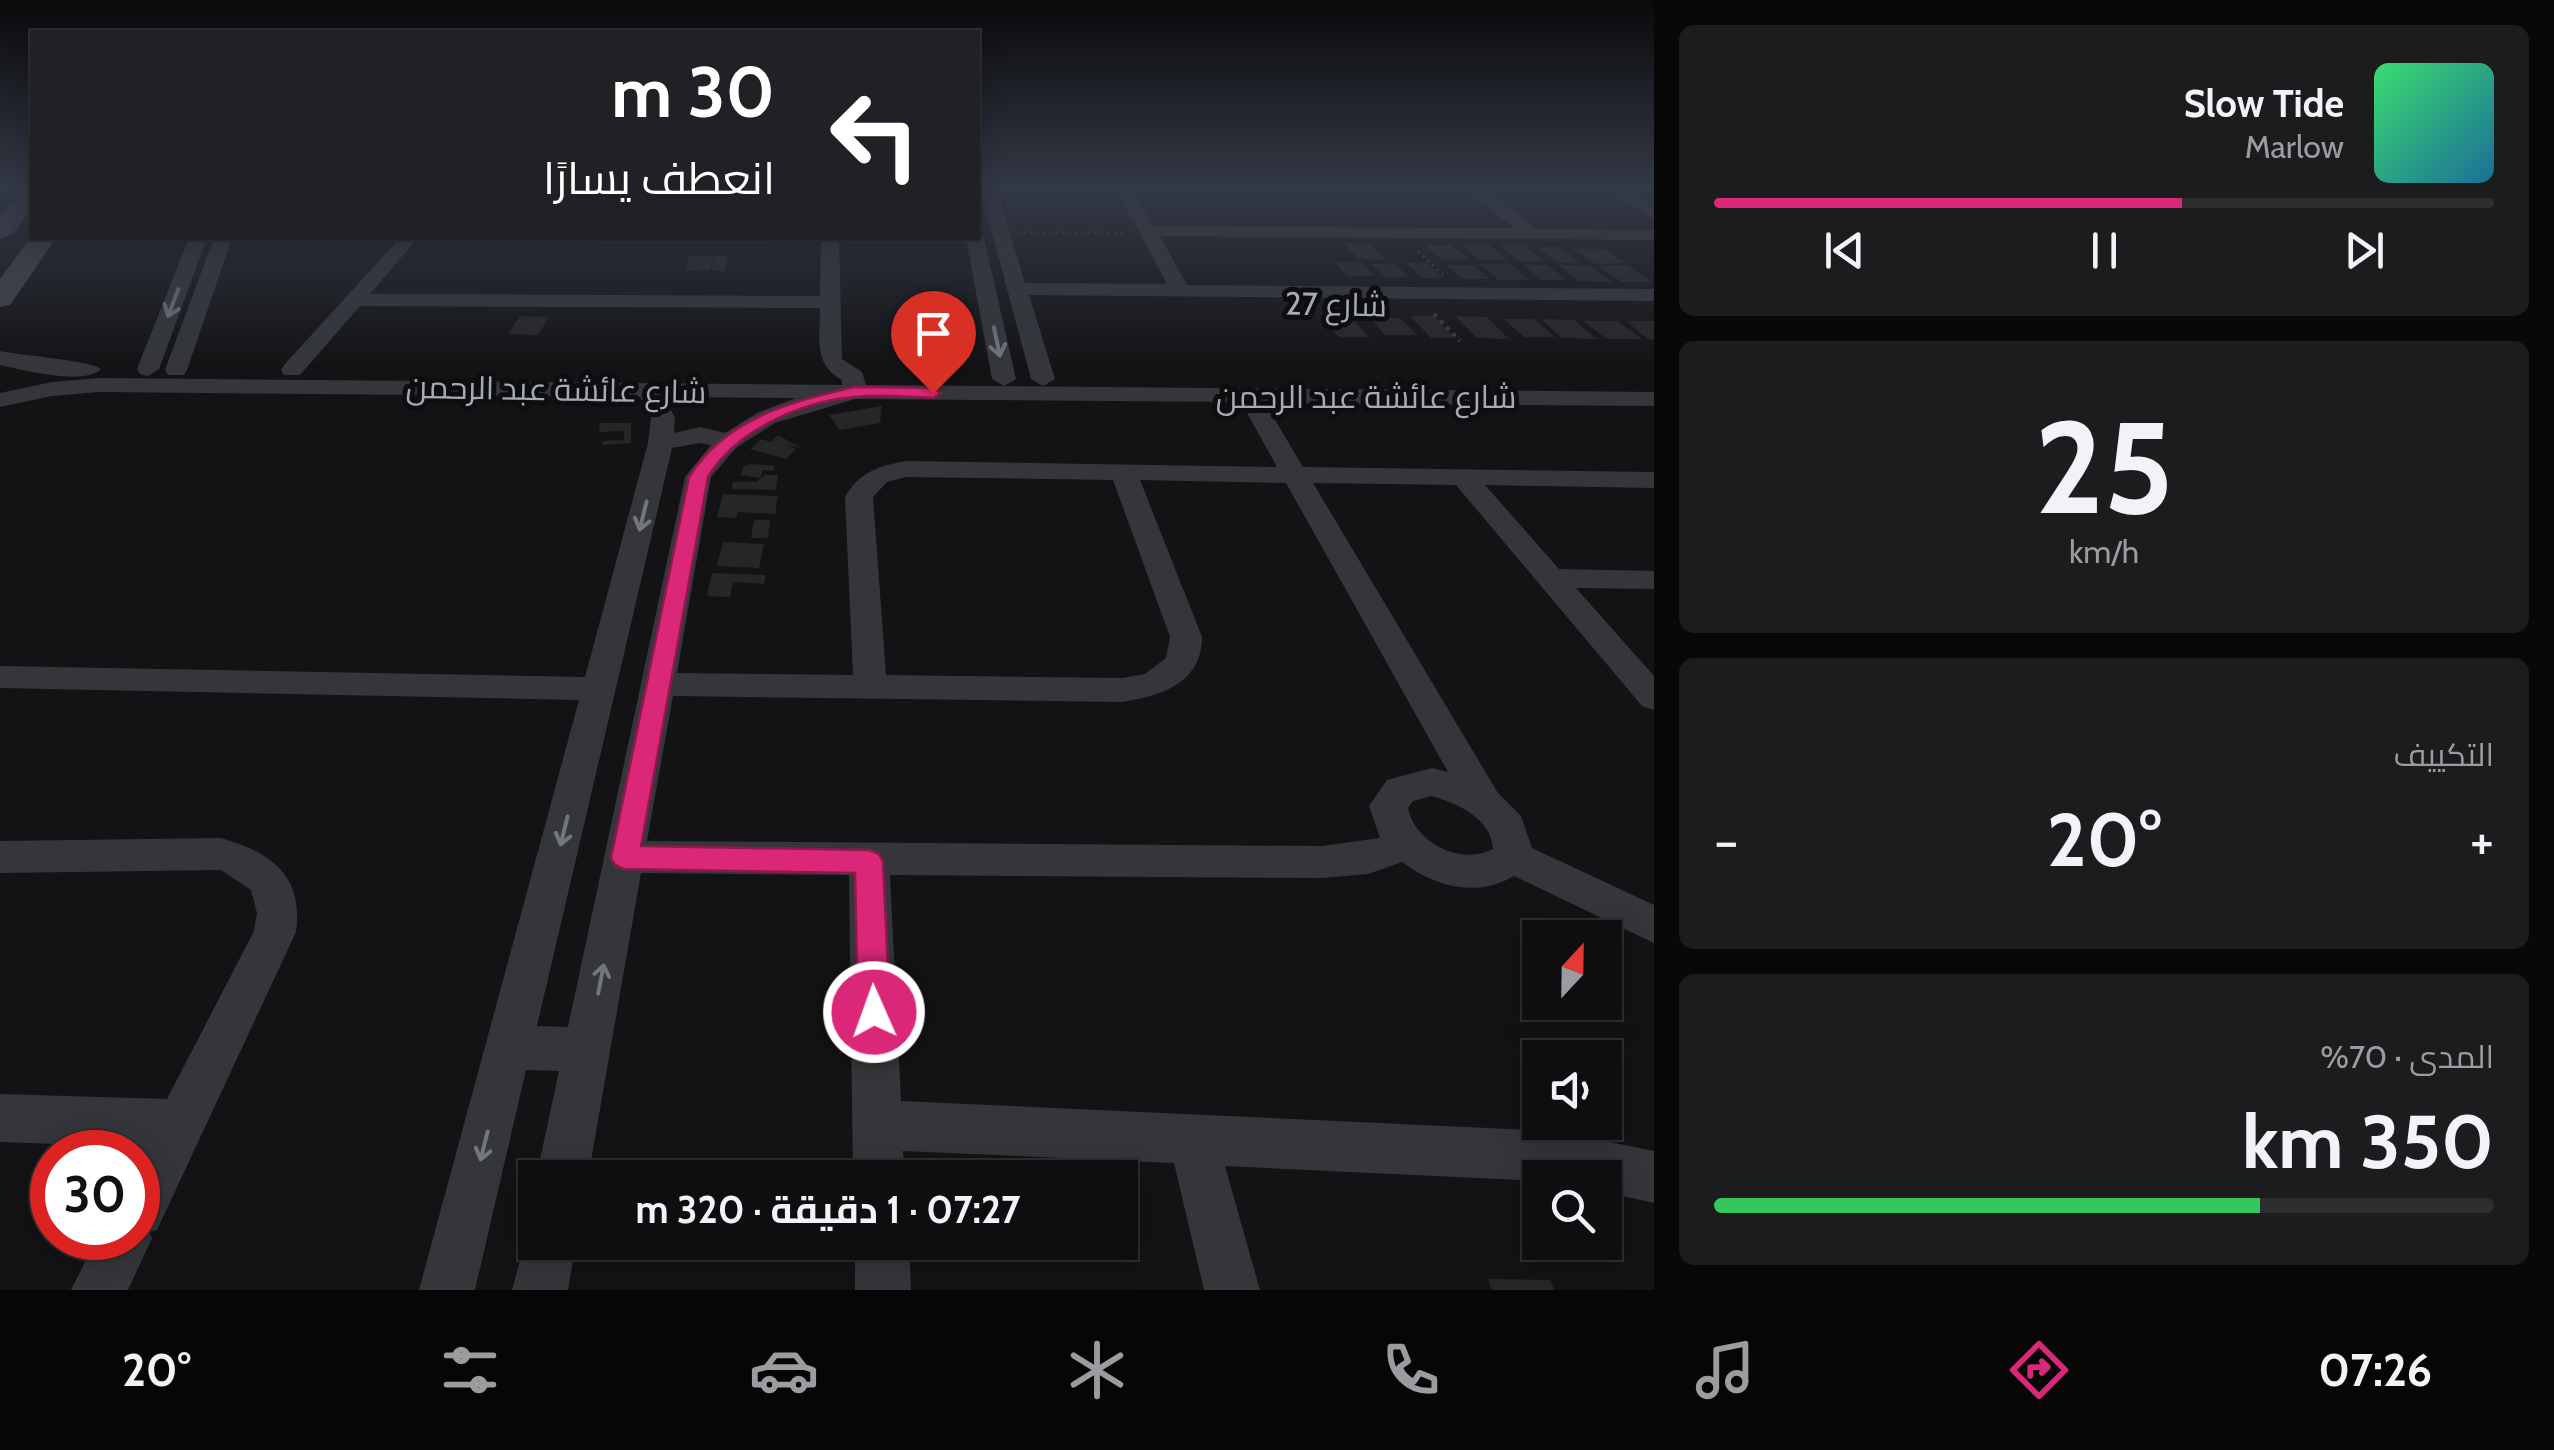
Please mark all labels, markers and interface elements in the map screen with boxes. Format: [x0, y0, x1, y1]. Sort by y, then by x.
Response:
text: 30 m [611, 49, 775, 135]
icon: left [810, 70, 940, 200]
text: Slow Tide [2184, 80, 2344, 127]
text: Marlow [2245, 127, 2344, 166]
text: انعطف يسارًا [543, 151, 775, 205]
icon: previous [1817, 223, 1872, 278]
icon: pause [2077, 223, 2132, 278]
icon: next [2337, 223, 2392, 278]
street label: شارع 27 [1285, 284, 1387, 327]
one-way arrow [163, 288, 181, 318]
pin [891, 291, 976, 394]
icon: arrive [906, 306, 961, 361]
one-way arrow [988, 325, 1007, 357]
street label: شارع عائشة عبد الرحمن [405, 367, 707, 414]
street label: شارع عائشة عبد الرحمن [1216, 377, 1516, 419]
text: 25 [2035, 388, 2173, 546]
one-way arrow [633, 500, 652, 531]
text: km/h [2069, 532, 2139, 571]
text: التكييف [2394, 735, 2494, 774]
text: 20° [2047, 794, 2161, 885]
text: − [1714, 807, 1738, 874]
text: + [2470, 807, 2494, 874]
one-way arrow [554, 814, 572, 846]
north arrow [1522, 920, 1622, 1020]
map controls [1522, 920, 1622, 1260]
position arrow [822, 960, 926, 1064]
one-way arrow [592, 964, 611, 996]
text: المدى · 70% [2320, 1037, 2494, 1076]
button: sound [1522, 1040, 1622, 1140]
text: 350 km [2242, 1096, 2494, 1187]
speed limit sign: 30 [30, 1130, 160, 1260]
one-way arrow [473, 1130, 492, 1161]
button: search [1522, 1160, 1622, 1260]
text: 07:27 · 1 دقيقة · 320 m [635, 1186, 1021, 1233]
icon: filters [435, 1335, 505, 1405]
icon: car [749, 1335, 819, 1405]
icon: climate [1062, 1335, 1132, 1405]
icon: phone [1376, 1335, 1446, 1405]
icon: music [1690, 1335, 1760, 1405]
icon: directions [2004, 1335, 2074, 1405]
text: 20° [122, 1343, 191, 1397]
text: 07:26 [2318, 1343, 2432, 1397]

